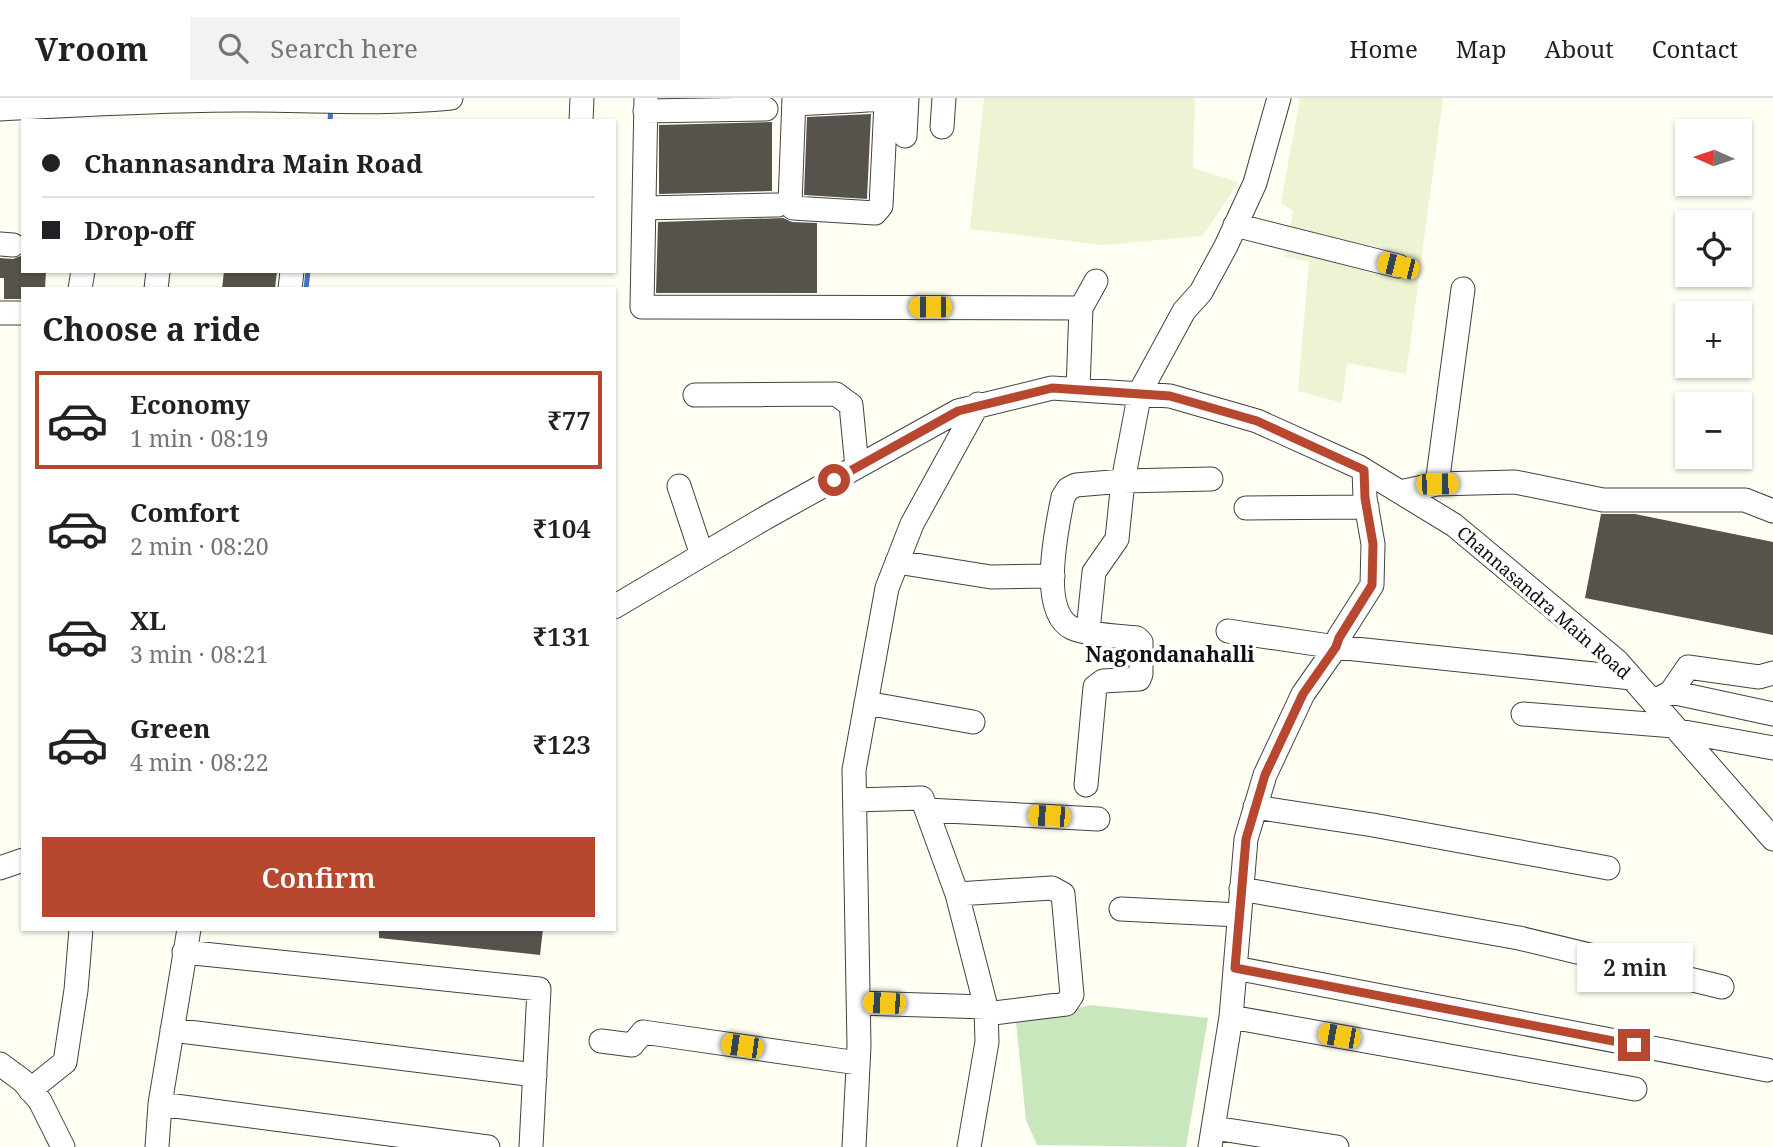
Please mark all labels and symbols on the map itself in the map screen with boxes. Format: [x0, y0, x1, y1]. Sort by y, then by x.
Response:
north arrow [1675, 119, 1752, 196]
car [1376, 251, 1421, 281]
car [910, 297, 952, 318]
route start [818, 464, 850, 496]
car [1416, 473, 1459, 495]
street label: Channasandra Main Road [1452, 520, 1636, 684]
district label: Nagondanahalli [1085, 640, 1255, 668]
car [1028, 804, 1071, 828]
callout: 2 min [1576, 944, 1692, 992]
car [863, 992, 906, 1014]
car [1317, 1022, 1362, 1050]
route end [1618, 1029, 1650, 1061]
car [720, 1033, 765, 1059]

